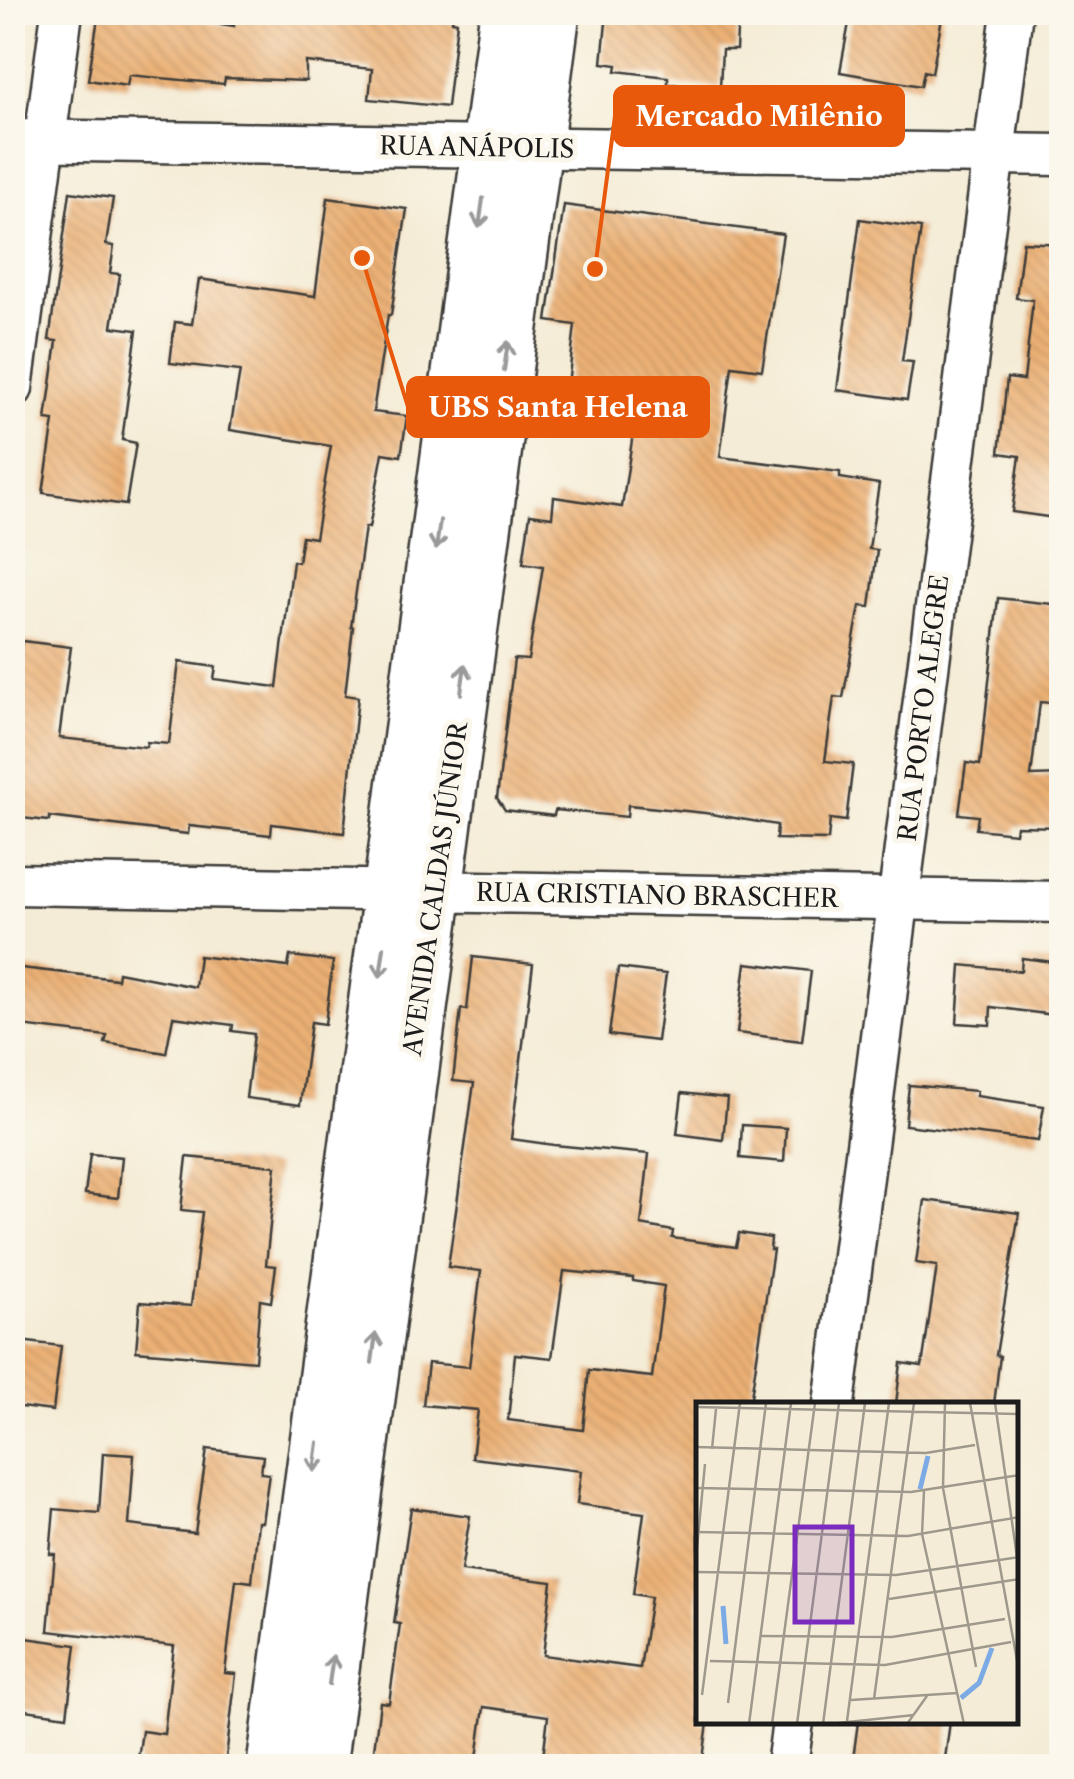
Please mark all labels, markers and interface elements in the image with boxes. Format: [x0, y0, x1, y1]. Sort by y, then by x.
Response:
callout: Mercado Milênio [615, 87, 903, 145]
text: Mercado Milênio [635, 99, 883, 133]
street label: RUA ANÁPOLIS [379, 130, 575, 165]
one-way arrow [472, 197, 490, 229]
one-way arrow [497, 341, 516, 373]
callout: UBS Santa Helena [408, 378, 708, 436]
text: UBS Santa Helena [428, 390, 688, 424]
one-way arrow [429, 519, 447, 551]
street label: RUA PORTO ALEGRE [892, 573, 955, 843]
one-way arrow [454, 663, 473, 695]
street label: AVENIDA CALDAS JÚNIOR [397, 719, 474, 1059]
street label: RUA CRISTIANO BRASCHER [476, 877, 840, 914]
one-way arrow [372, 945, 391, 977]
one-way arrow [365, 1332, 384, 1364]
inset map [696, 1402, 1019, 1724]
one-way arrow [307, 1441, 325, 1473]
one-way arrow [323, 1654, 341, 1687]

